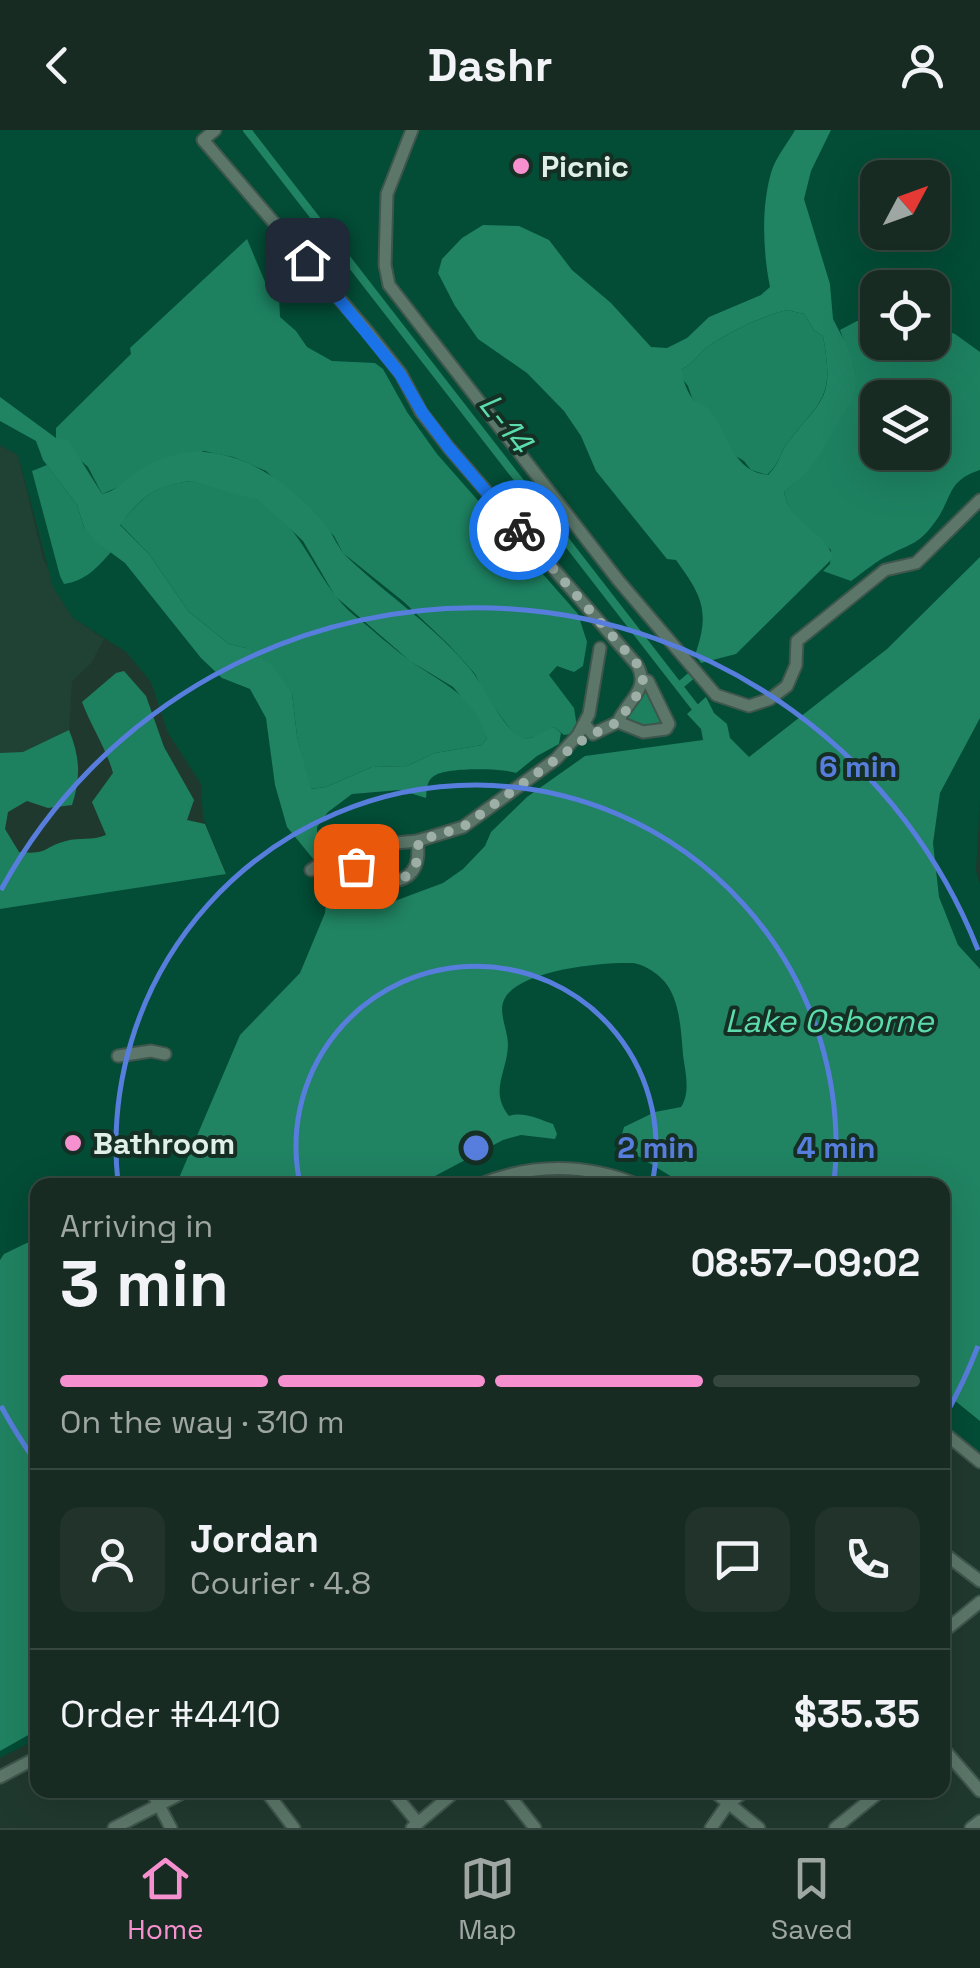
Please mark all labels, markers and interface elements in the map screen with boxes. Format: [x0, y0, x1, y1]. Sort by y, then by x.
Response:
text: Dashr [428, 37, 552, 94]
icon: back [30, 38, 85, 93]
icon: person [895, 38, 950, 93]
place label: Picnic [541, 147, 629, 186]
marker: Picnic [510, 155, 532, 177]
north arrow [860, 160, 950, 250]
map controls [860, 160, 950, 470]
pin [265, 218, 350, 303]
icon: home [280, 233, 335, 288]
button: locate [860, 270, 950, 360]
button: layers [860, 380, 950, 470]
water label: L-14 [471, 385, 542, 461]
courier [469, 480, 569, 580]
icon: bike [492, 503, 547, 558]
text: 6 min [819, 747, 897, 786]
pin [314, 824, 399, 909]
icon: bag [329, 839, 384, 894]
water label: Lake Osborne [725, 1001, 934, 1041]
place label: Bathroom [93, 1124, 235, 1163]
text: 2 min [617, 1128, 695, 1167]
text: 4 min [797, 1128, 875, 1167]
centre of rings [458, 1130, 494, 1166]
marker: Bathroom [62, 1132, 84, 1154]
text: Arriving in [60, 1206, 213, 1246]
text: 08:57–09:02 [691, 1239, 920, 1287]
text: 3 min [60, 1242, 229, 1325]
text: On the way · 310 m [60, 1402, 345, 1442]
button: person [60, 1507, 165, 1612]
button: chat [685, 1507, 790, 1612]
button: phone [815, 1507, 920, 1612]
text: Jordan [190, 1515, 319, 1563]
text: Courier · 4.8 [190, 1563, 371, 1603]
text: Order #4410 [60, 1690, 281, 1738]
text: $35.35 [794, 1690, 920, 1738]
tab: Home [127, 1851, 204, 1947]
tab: Map [458, 1851, 517, 1947]
tab: Saved [771, 1851, 853, 1947]

